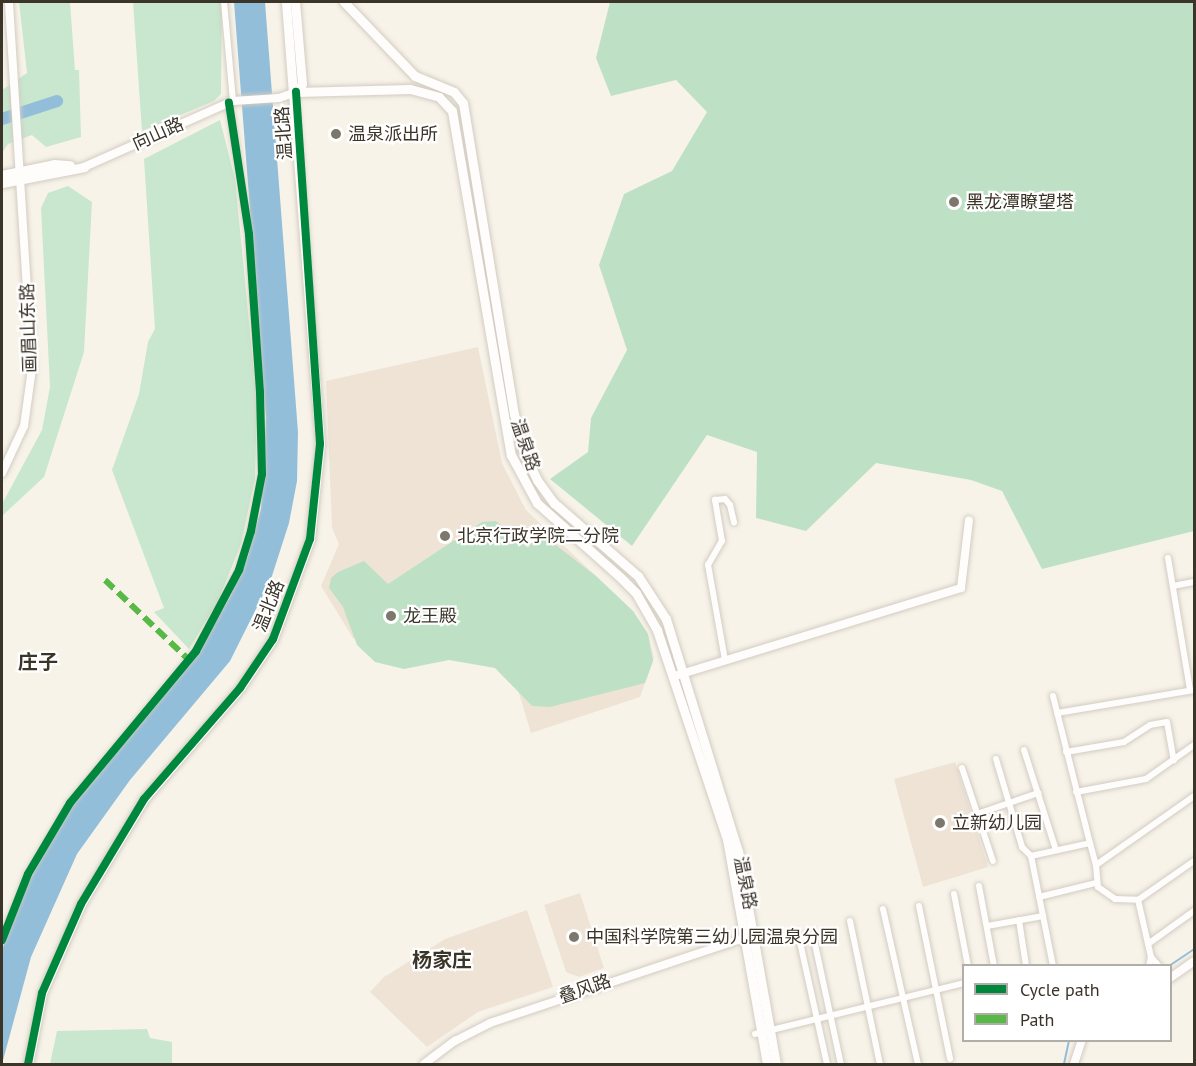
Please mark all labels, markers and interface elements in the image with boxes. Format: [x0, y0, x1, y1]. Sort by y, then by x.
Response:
street label: 温北路 [271, 105, 297, 161]
street label: 向山路 [129, 113, 187, 155]
place label: 温泉派出所 [348, 123, 438, 145]
marker: 温泉派出所 [329, 127, 343, 141]
place label: 黑龙潭瞭望塔 [966, 191, 1074, 213]
marker: 黑龙潭瞭望塔 [947, 195, 961, 209]
street label: 画眉山东路 [17, 283, 41, 373]
street label: 温泉路 [506, 416, 544, 474]
place label: 北京行政学院二分院 [457, 525, 619, 547]
marker: 北京行政学院二分院 [438, 529, 452, 543]
street label: 温北路 [249, 577, 289, 635]
place label: 龙王殿 [403, 605, 457, 627]
marker: 龙王殿 [384, 609, 398, 623]
district label: 庄子 [18, 650, 58, 674]
place label: 立新幼儿园 [952, 812, 1042, 834]
marker: 立新幼儿园 [933, 816, 947, 830]
street label: 温泉路 [729, 854, 761, 912]
place label: 中国科学院第三幼儿园温泉分园 [586, 926, 838, 948]
marker: 中国科学院第三幼儿园温泉分园 [567, 930, 581, 944]
district label: 杨家庄 [412, 948, 472, 972]
legend [962, 964, 1172, 1042]
street label: 叠风路 [556, 970, 614, 1008]
text: Cycle path [1020, 978, 1100, 1001]
text: Path [1020, 1008, 1054, 1031]

